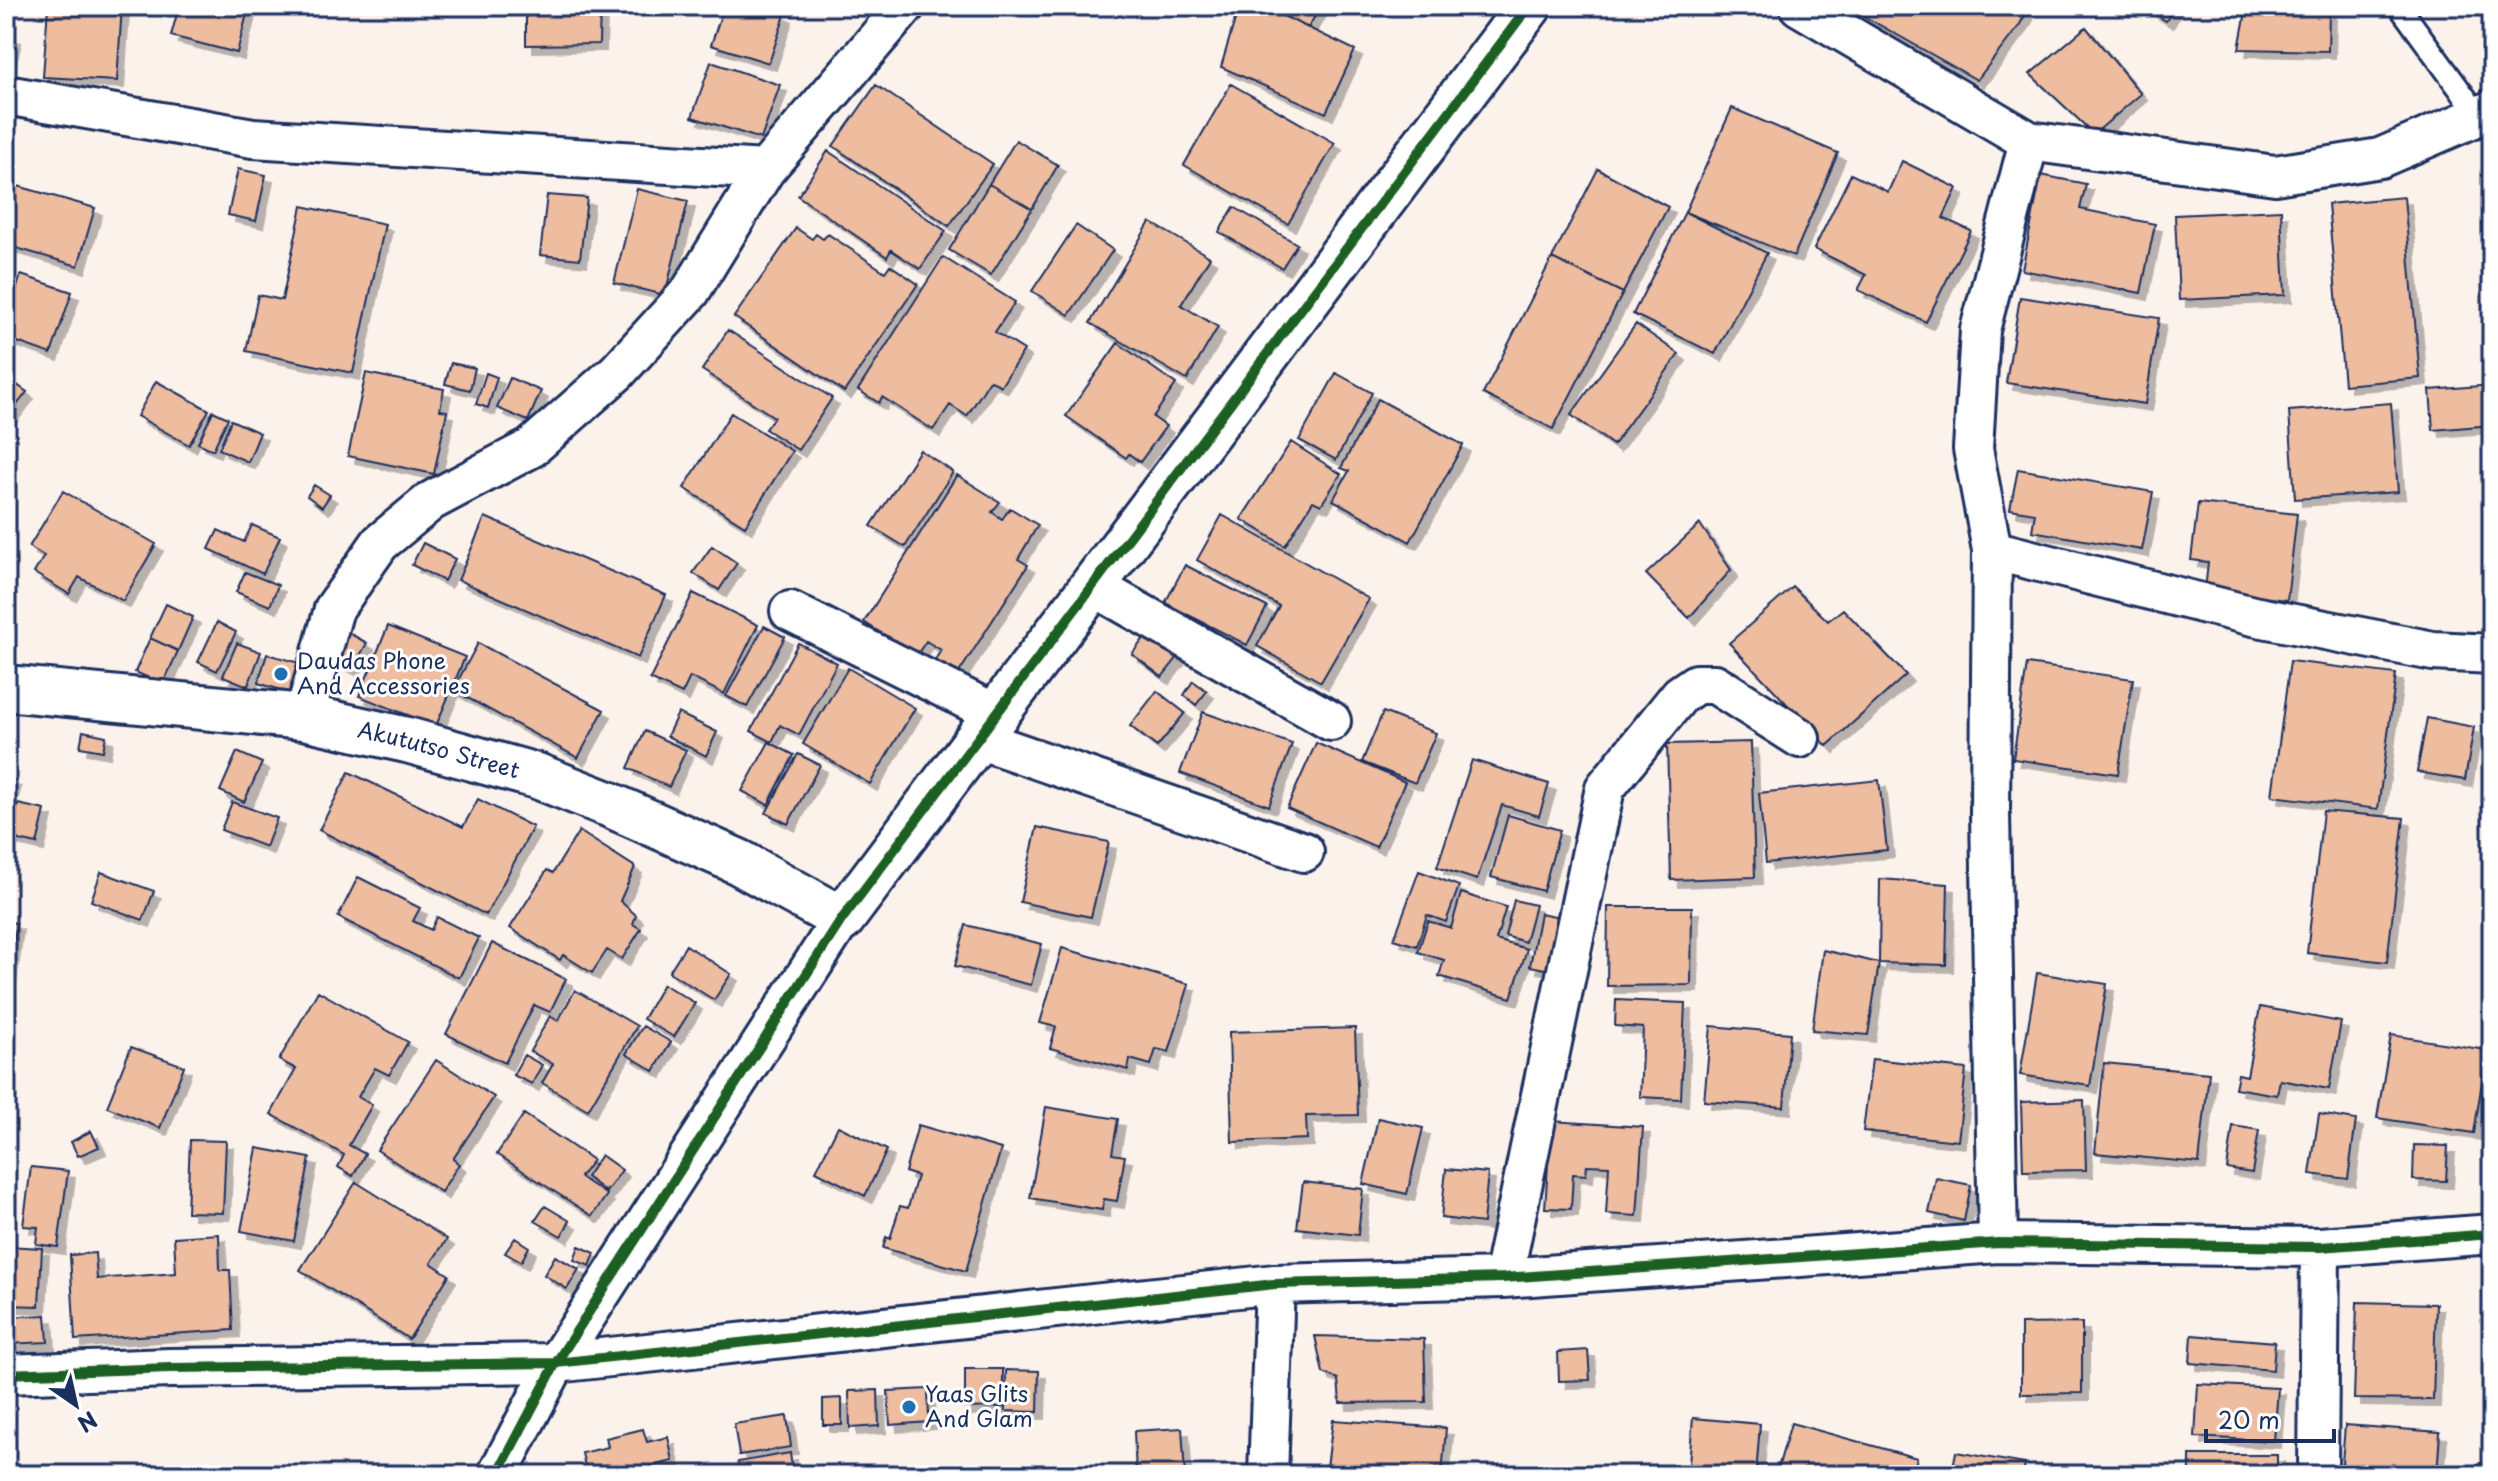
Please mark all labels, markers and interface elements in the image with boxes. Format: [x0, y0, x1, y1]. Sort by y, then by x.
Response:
place label: Daudas Phone And Accessories [297, 643, 470, 701]
marker: Daudas Phone And Accessories [272, 665, 290, 683]
street label: Akututso Street [355, 712, 524, 785]
north arrow [36, 1365, 116, 1445]
place label: Yaas Glits And Glam [925, 1376, 1033, 1434]
scale bar [2206, 1393, 2334, 1443]
marker: Yaas Glits And Glam [900, 1398, 918, 1416]
text: 20 m [2218, 1401, 2280, 1437]
text: N [72, 1404, 104, 1441]

